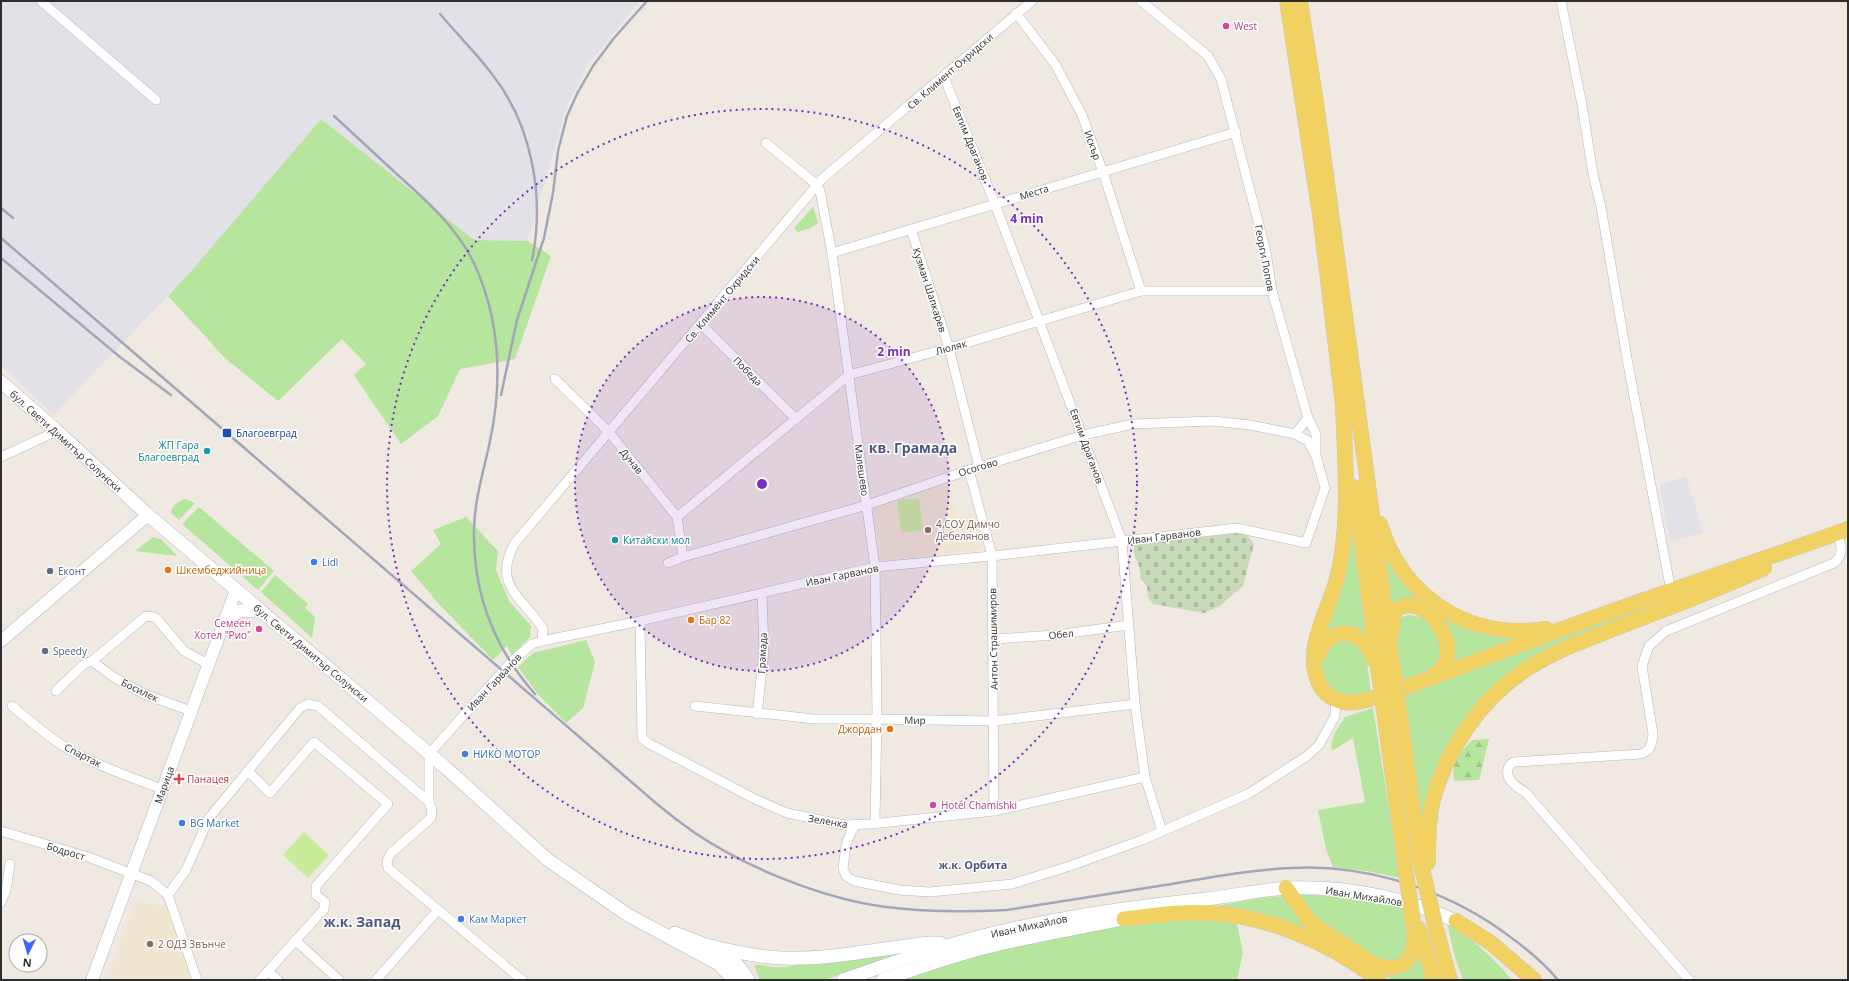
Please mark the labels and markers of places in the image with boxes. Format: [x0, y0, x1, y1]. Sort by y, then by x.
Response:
place label: West [1234, 19, 1258, 33]
marker: West [1221, 21, 1231, 31]
place label: Благоевград [236, 426, 297, 440]
marker: Благоевград [221, 427, 233, 439]
place label: ЖП Гара Благоевград [138, 438, 199, 464]
marker: ЖП Гара Благоевград [202, 446, 212, 456]
centre of rings [755, 477, 769, 491]
place label: 4 СОУ Димчо Дебелянов [936, 517, 1000, 543]
marker: 4 СОУ Димчо Дебелянов [923, 525, 933, 535]
place label: Китайски мол [623, 533, 690, 547]
marker: Китайски мол [610, 535, 620, 545]
place label: Lidl [322, 555, 338, 569]
marker: Lidl [309, 557, 319, 567]
place label: Шкембеджийница [176, 563, 266, 577]
place label: Еконт [58, 564, 86, 578]
marker: Шкембеджийница [163, 565, 173, 575]
marker: Еконт [45, 566, 55, 576]
place label: Бар 82 [699, 613, 731, 627]
marker: Бар 82 [686, 615, 696, 625]
place label: Семеен Хотел "Рио" [194, 616, 251, 642]
marker: Семеен Хотел "Рио" [254, 624, 264, 634]
place label: Speedy [53, 644, 88, 658]
marker: Speedy [40, 646, 50, 656]
place label: Джордан [838, 722, 882, 736]
marker: Джордан [885, 724, 895, 734]
place label: НИКО МОТОР [473, 747, 541, 761]
marker: НИКО МОТОР [460, 749, 470, 759]
place label: Панацея [187, 772, 229, 786]
marker: Панацея [174, 774, 184, 784]
place label: Hotel Chamishki [941, 798, 1017, 812]
marker: Hotel Chamishki [928, 800, 938, 810]
place label: BG Market [190, 816, 240, 830]
marker: BG Market [177, 818, 187, 828]
place label: Кам Маркет [469, 912, 527, 926]
marker: Кам Маркет [456, 914, 466, 924]
place label: 2 ОДЗ Звънче [158, 937, 226, 951]
marker: 2 ОДЗ Звънче [145, 939, 155, 949]

